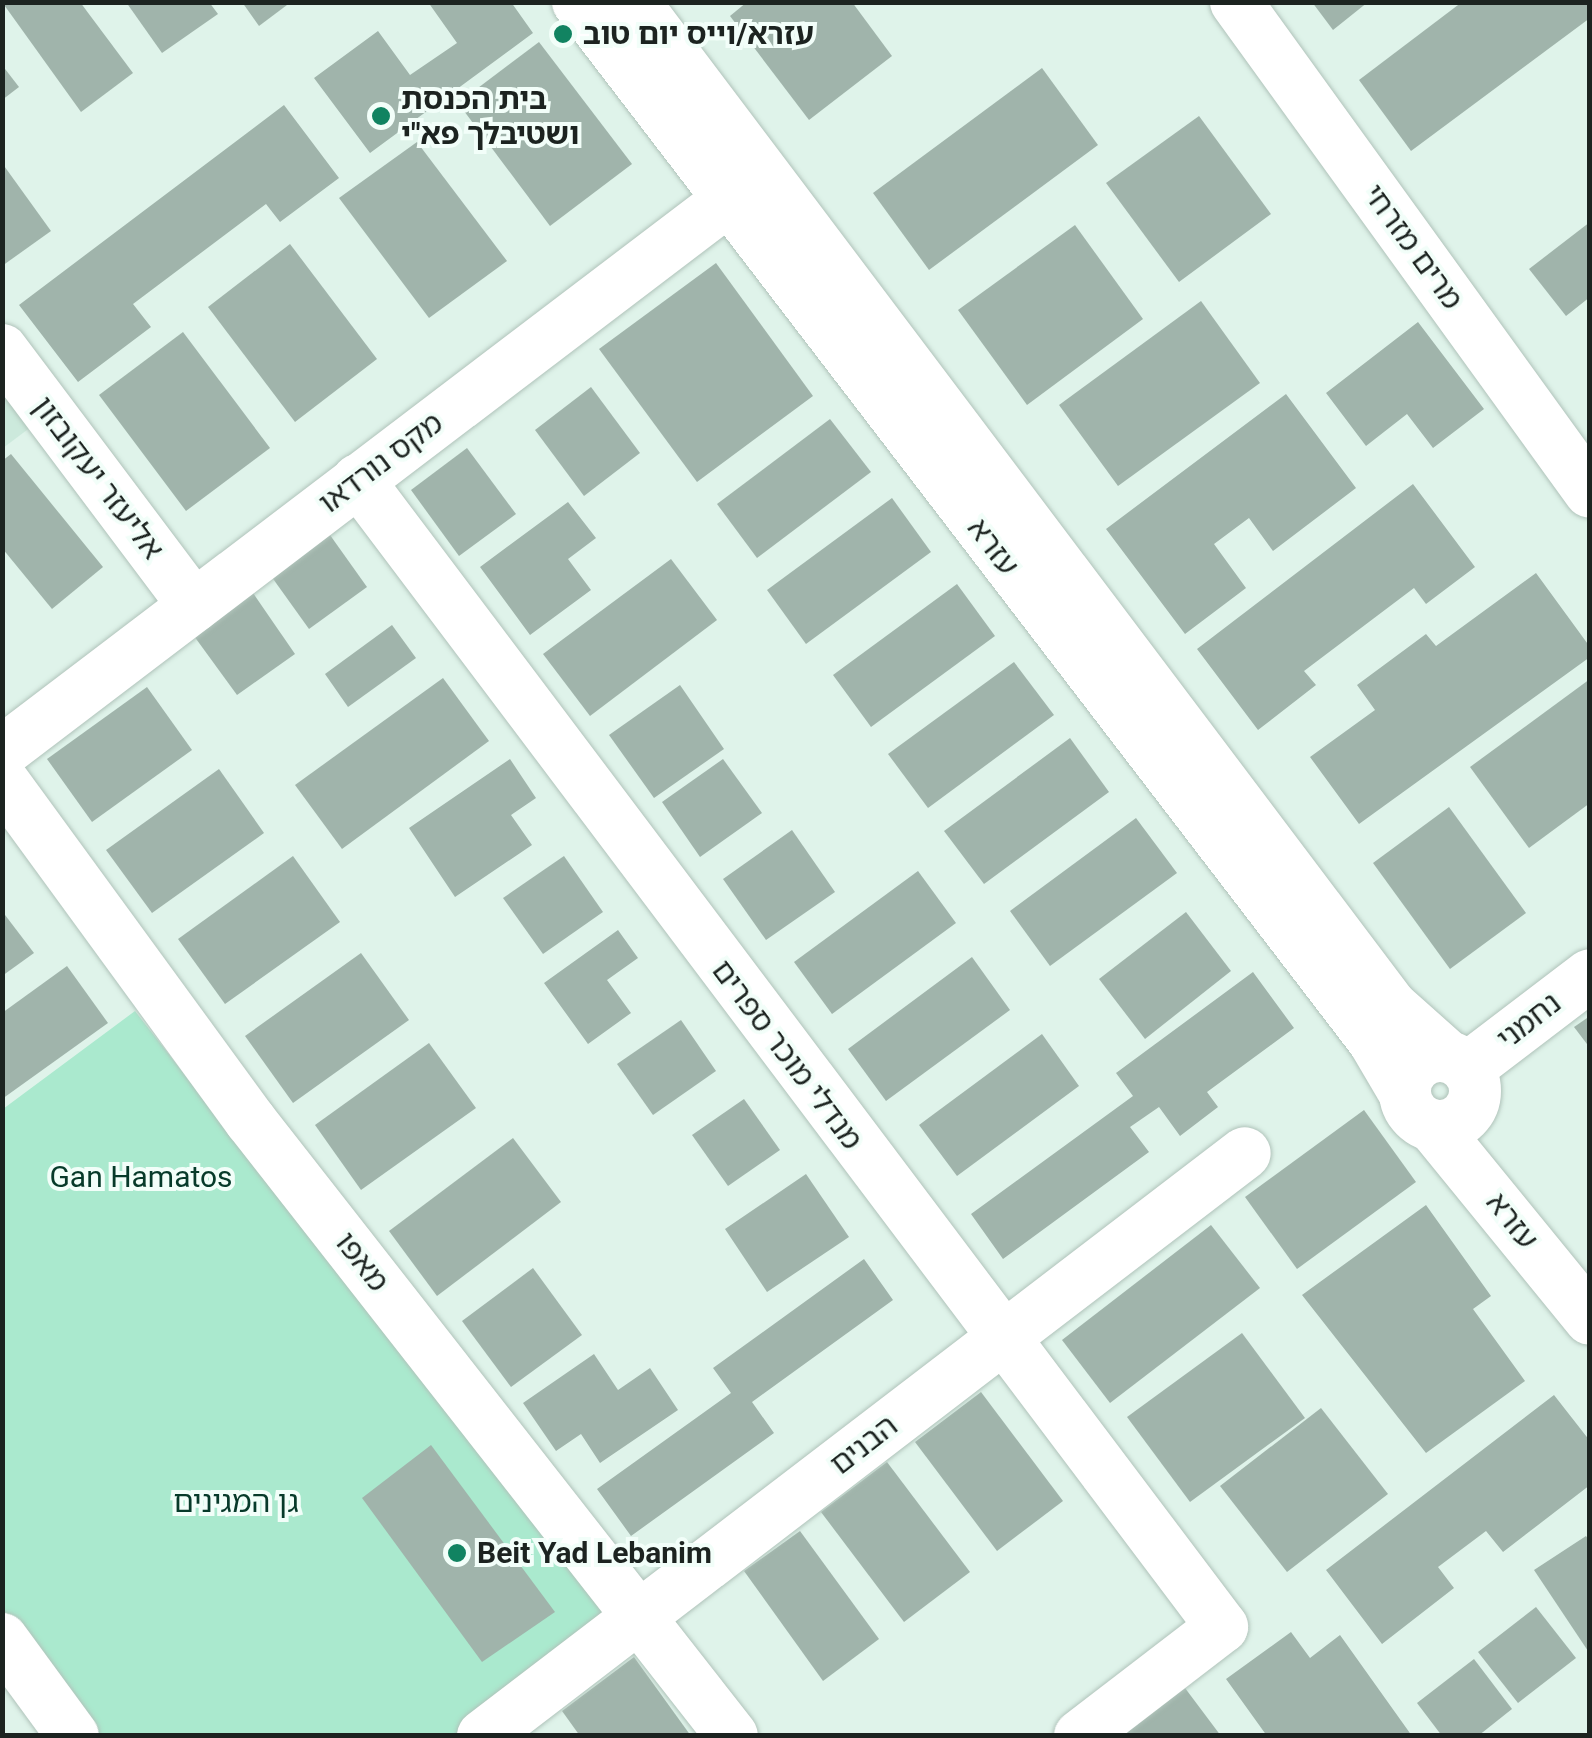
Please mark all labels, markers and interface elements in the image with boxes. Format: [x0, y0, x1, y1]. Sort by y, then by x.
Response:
place label: עזרא/וייס יום טוב [583, 16, 814, 52]
marker: עזרא/וייס יום טוב [552, 23, 574, 45]
place label: בית הכנסת ושטיבלך פא"י [401, 81, 579, 152]
marker: בית הכנסת ושטיבלך פא"י [370, 105, 392, 127]
street label: מרים מזרחי [1356, 178, 1470, 316]
street label: אליעזר יעקובזון [25, 390, 171, 566]
street label: מקס נורדאו [312, 405, 450, 521]
street label: עזרא [960, 511, 1026, 583]
street label: מנדלי מוכר ספרים [704, 953, 870, 1157]
street label: נחמני [1490, 985, 1568, 1057]
park label: Gan Hamatos [49, 1159, 233, 1195]
street label: עזרא [1479, 1185, 1545, 1257]
street label: מאפו [328, 1225, 396, 1299]
street label: הבנים [823, 1408, 905, 1482]
park label: גן המגינים [173, 1484, 299, 1520]
place label: Beit Yad Lebanim [477, 1535, 712, 1571]
marker: Beit Yad Lebanim [446, 1542, 468, 1564]

